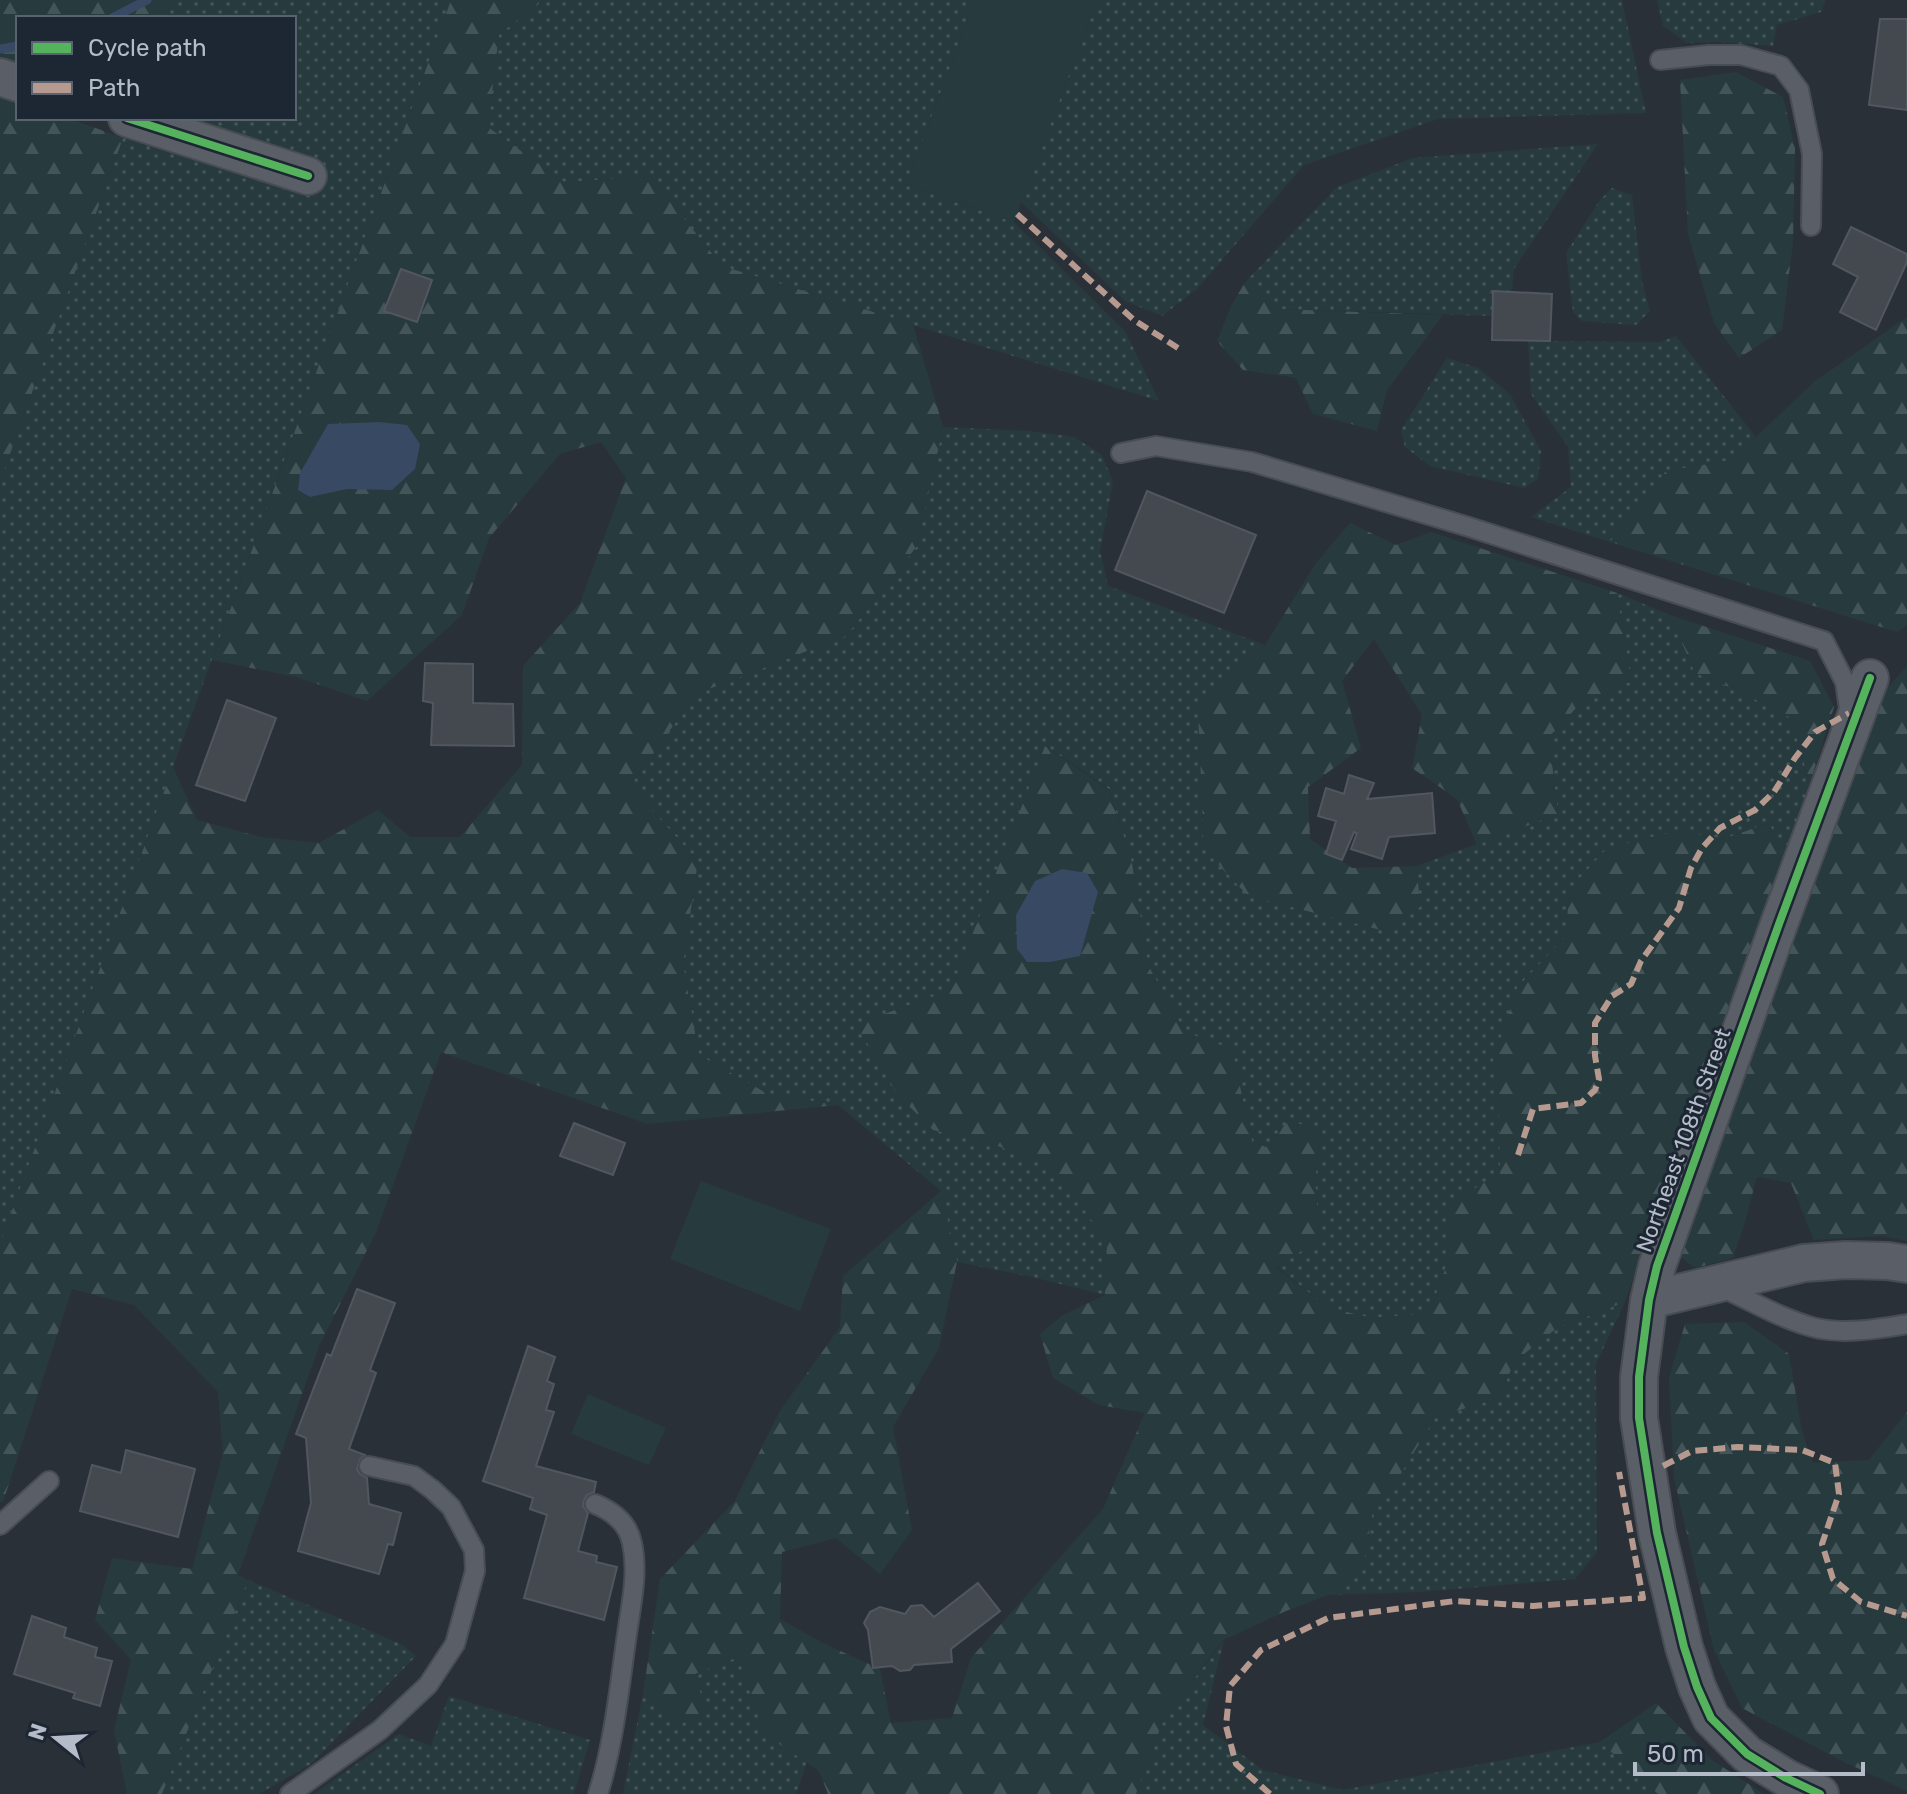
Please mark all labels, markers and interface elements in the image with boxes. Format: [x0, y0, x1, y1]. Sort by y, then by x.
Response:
legend [16, 16, 296, 120]
text: Cycle path [88, 34, 207, 62]
text: Path [88, 74, 140, 102]
street label: Northeast 108th Street [1630, 1024, 1737, 1256]
north arrow [16, 1698, 96, 1778]
text: N [22, 1720, 53, 1744]
scale bar [1635, 1726, 1863, 1776]
text: 50 m [1647, 1740, 1704, 1768]

